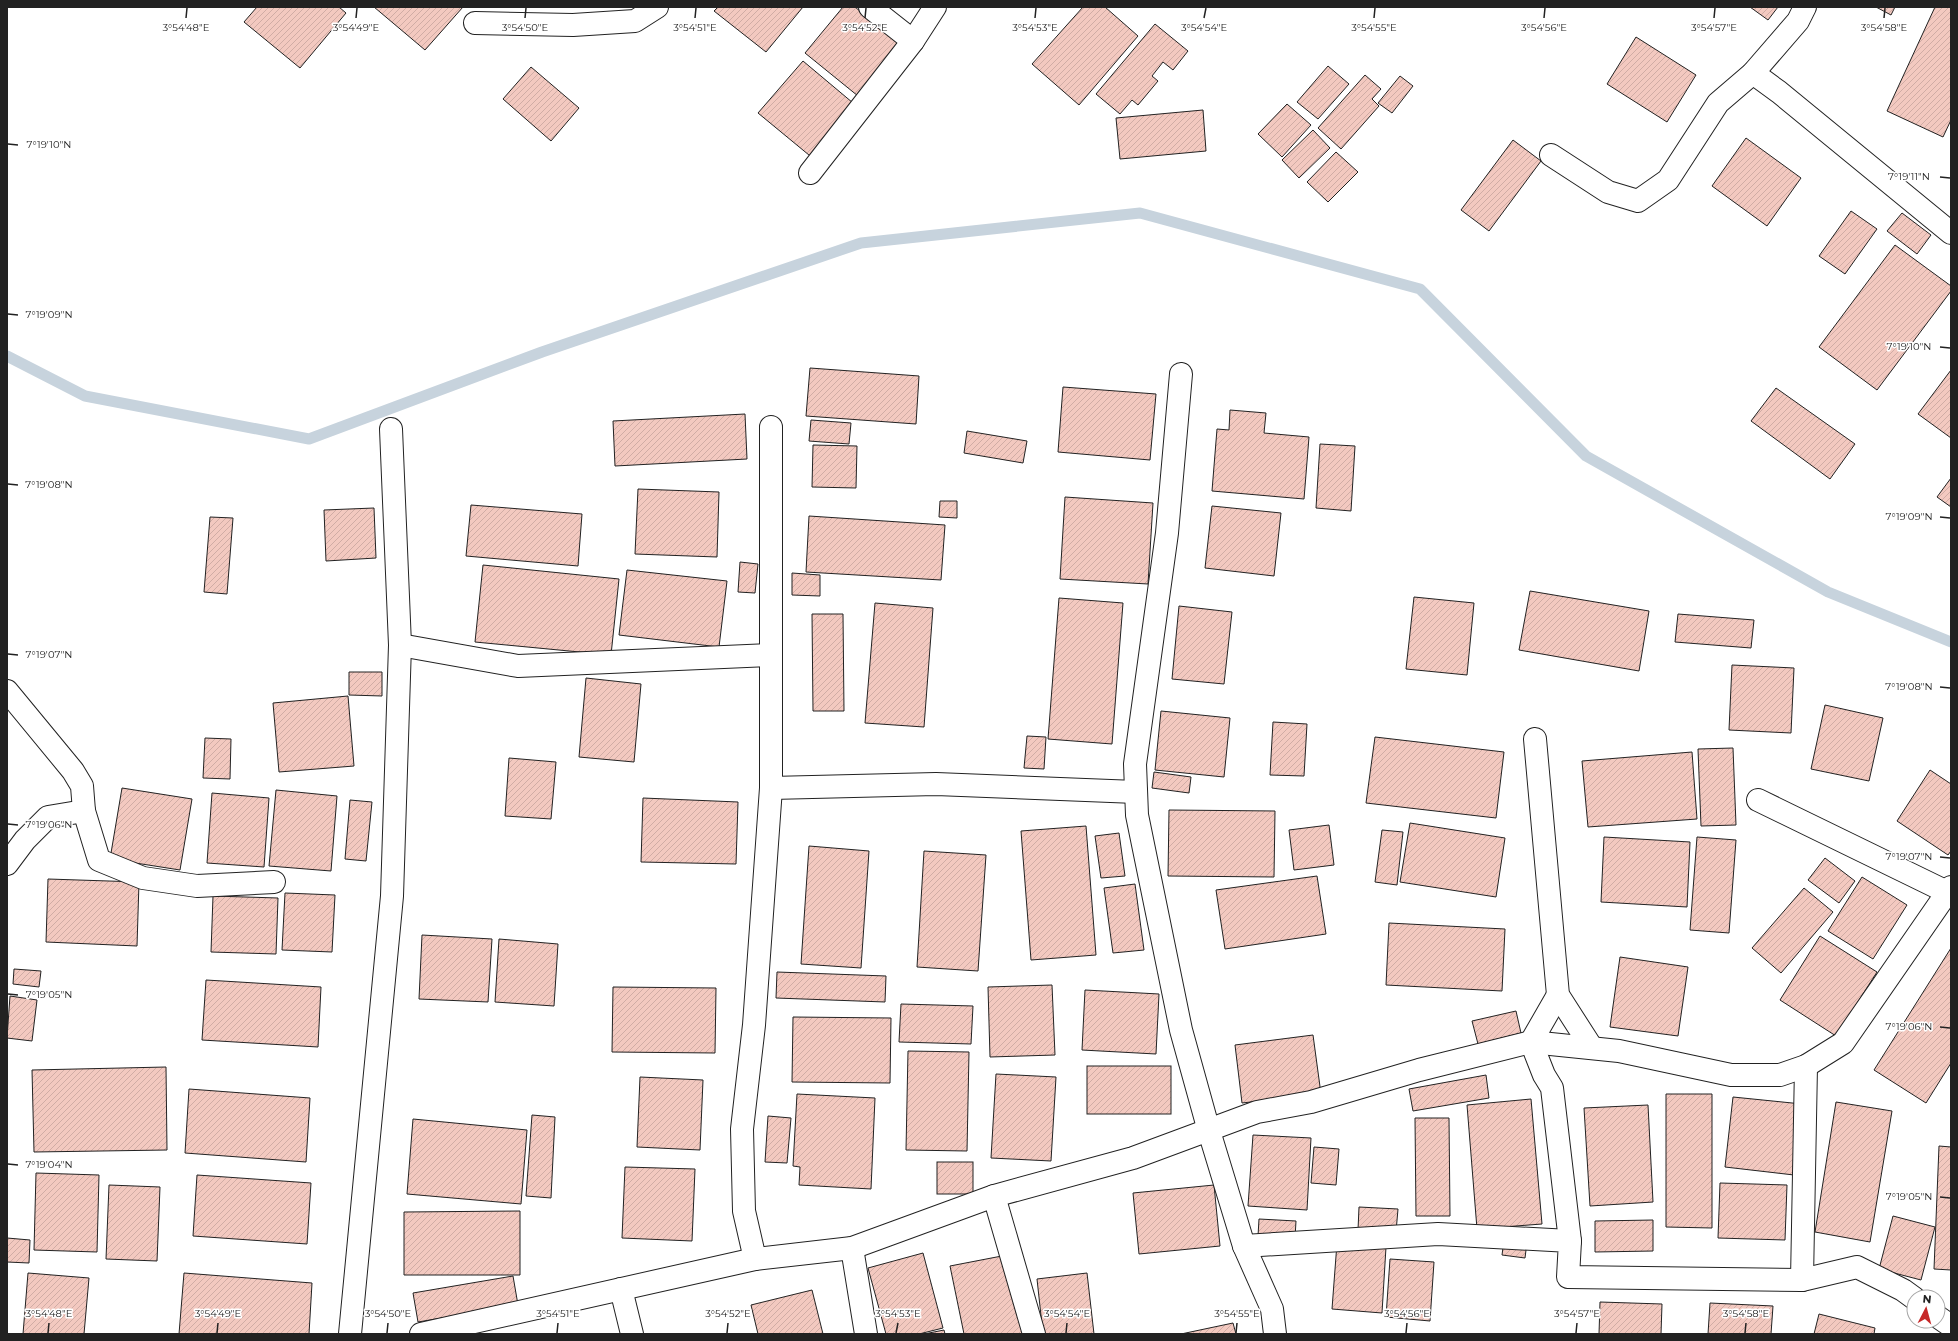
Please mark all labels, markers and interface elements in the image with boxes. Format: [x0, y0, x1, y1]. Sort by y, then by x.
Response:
text: 3°54'48"E [163, 21, 210, 34]
text: 3°54'49"E [333, 21, 380, 34]
text: 3°54'50"E [502, 21, 549, 34]
text: 3°54'51"E [673, 21, 717, 34]
text: 3°54'52"E [842, 21, 888, 34]
text: 3°54'53"E [1012, 21, 1058, 34]
text: 3°54'54"E [1181, 21, 1227, 34]
text: 3°54'55"E [1351, 21, 1397, 34]
text: 3°54'56"E [1521, 21, 1567, 34]
text: 3°54'57"E [1691, 21, 1737, 34]
text: 3°54'58"E [1861, 21, 1907, 34]
text: 7°19'10"N [27, 138, 71, 151]
text: 7°19'11"N [1888, 170, 1930, 183]
text: 7°19'09"N [25, 308, 73, 321]
text: 7°19'10"N [1887, 340, 1931, 353]
text: 7°19'08"N [25, 478, 73, 491]
text: 7°19'09"N [1885, 510, 1933, 523]
text: 7°19'07"N [25, 648, 73, 661]
text: 7°19'08"N [1885, 680, 1933, 693]
text: 7°19'06"N [26, 818, 72, 831]
text: 7°19'07"N [1885, 850, 1933, 863]
text: 7°19'05"N [26, 988, 72, 1001]
text: 7°19'06"N [1886, 1020, 1932, 1033]
text: 7°19'04"N [25, 1158, 73, 1171]
text: 7°19'05"N [1886, 1190, 1932, 1203]
north arrow [1906, 1289, 1946, 1329]
text: N [1922, 1292, 1932, 1306]
text: 3°54'48"E [26, 1307, 73, 1320]
text: 3°54'49"E [195, 1307, 242, 1320]
text: 3°54'50"E [365, 1307, 412, 1320]
text: 3°54'51"E [536, 1307, 580, 1320]
text: 3°54'52"E [705, 1307, 751, 1320]
text: 3°54'53"E [875, 1307, 921, 1320]
text: 3°54'54"E [1044, 1307, 1090, 1320]
text: 3°54'55"E [1214, 1307, 1260, 1320]
text: 3°54'56"E [1384, 1307, 1430, 1320]
text: 3°54'57"E [1554, 1307, 1600, 1320]
text: 3°54'58"E [1723, 1307, 1769, 1320]

